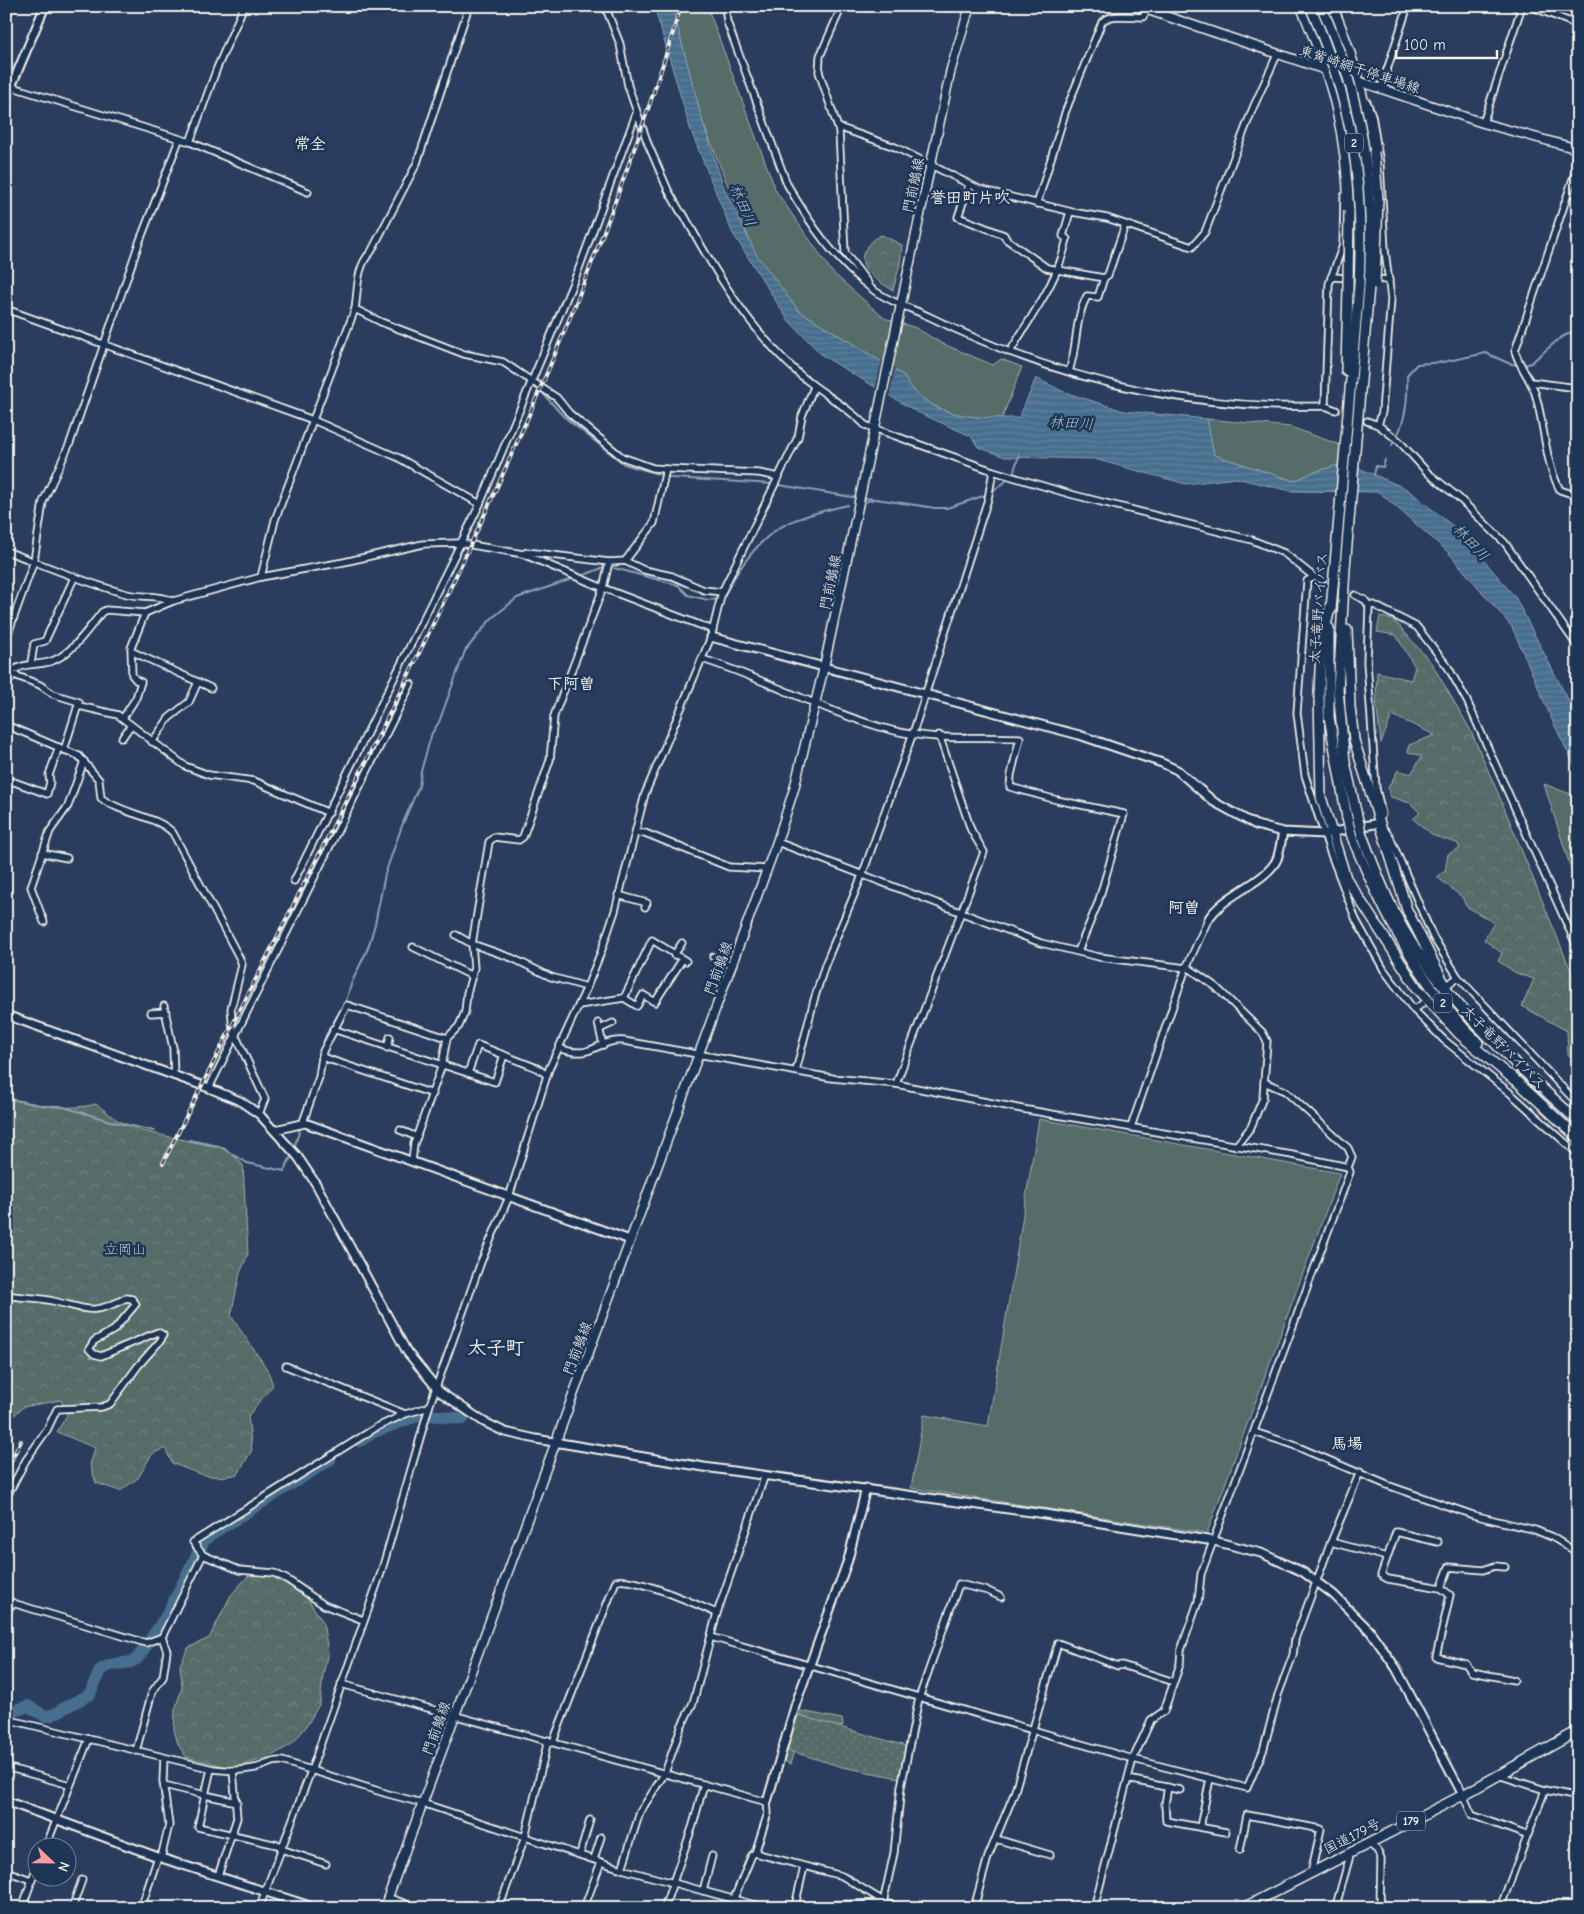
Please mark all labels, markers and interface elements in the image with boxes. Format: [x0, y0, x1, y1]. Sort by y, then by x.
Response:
scale bar [1396, 28, 1498, 60]
text: 100 m [1404, 36, 1446, 54]
street label: 東觜崎網干停車場線 [1297, 42, 1422, 97]
road number: 2 [1345, 134, 1363, 152]
district label: 常全 [294, 135, 326, 153]
street label: 門前鵤線 [899, 156, 928, 214]
water label: 林田川 [726, 181, 760, 229]
district label: 誉田町片吹 [930, 189, 1010, 207]
water label: 林田川 [1048, 413, 1094, 433]
water label: 林田川 [1449, 519, 1493, 565]
street label: 太子竜野バイパス [1306, 552, 1331, 664]
street label: 門前鵤線 [816, 553, 845, 611]
district label: 下阿曽 [547, 675, 595, 693]
district label: 阿曽 [1168, 899, 1200, 917]
street label: 門前鵤線 [701, 939, 736, 997]
road number: 2 [1434, 994, 1452, 1012]
street label: 太子竜野バイパス [1458, 1002, 1549, 1093]
park label: 立岡山 [104, 1241, 146, 1258]
street label: 門前鵤線 [559, 1319, 595, 1377]
district label: 太子町 [467, 1337, 525, 1359]
district label: 馬場 [1331, 1435, 1363, 1453]
street label: 門前鵤線 [419, 1699, 454, 1757]
road number: 179 [1397, 1812, 1425, 1830]
street label: 国道179号 [1321, 1815, 1384, 1858]
north arrow [28, 1836, 78, 1886]
text: N [54, 1859, 73, 1874]

